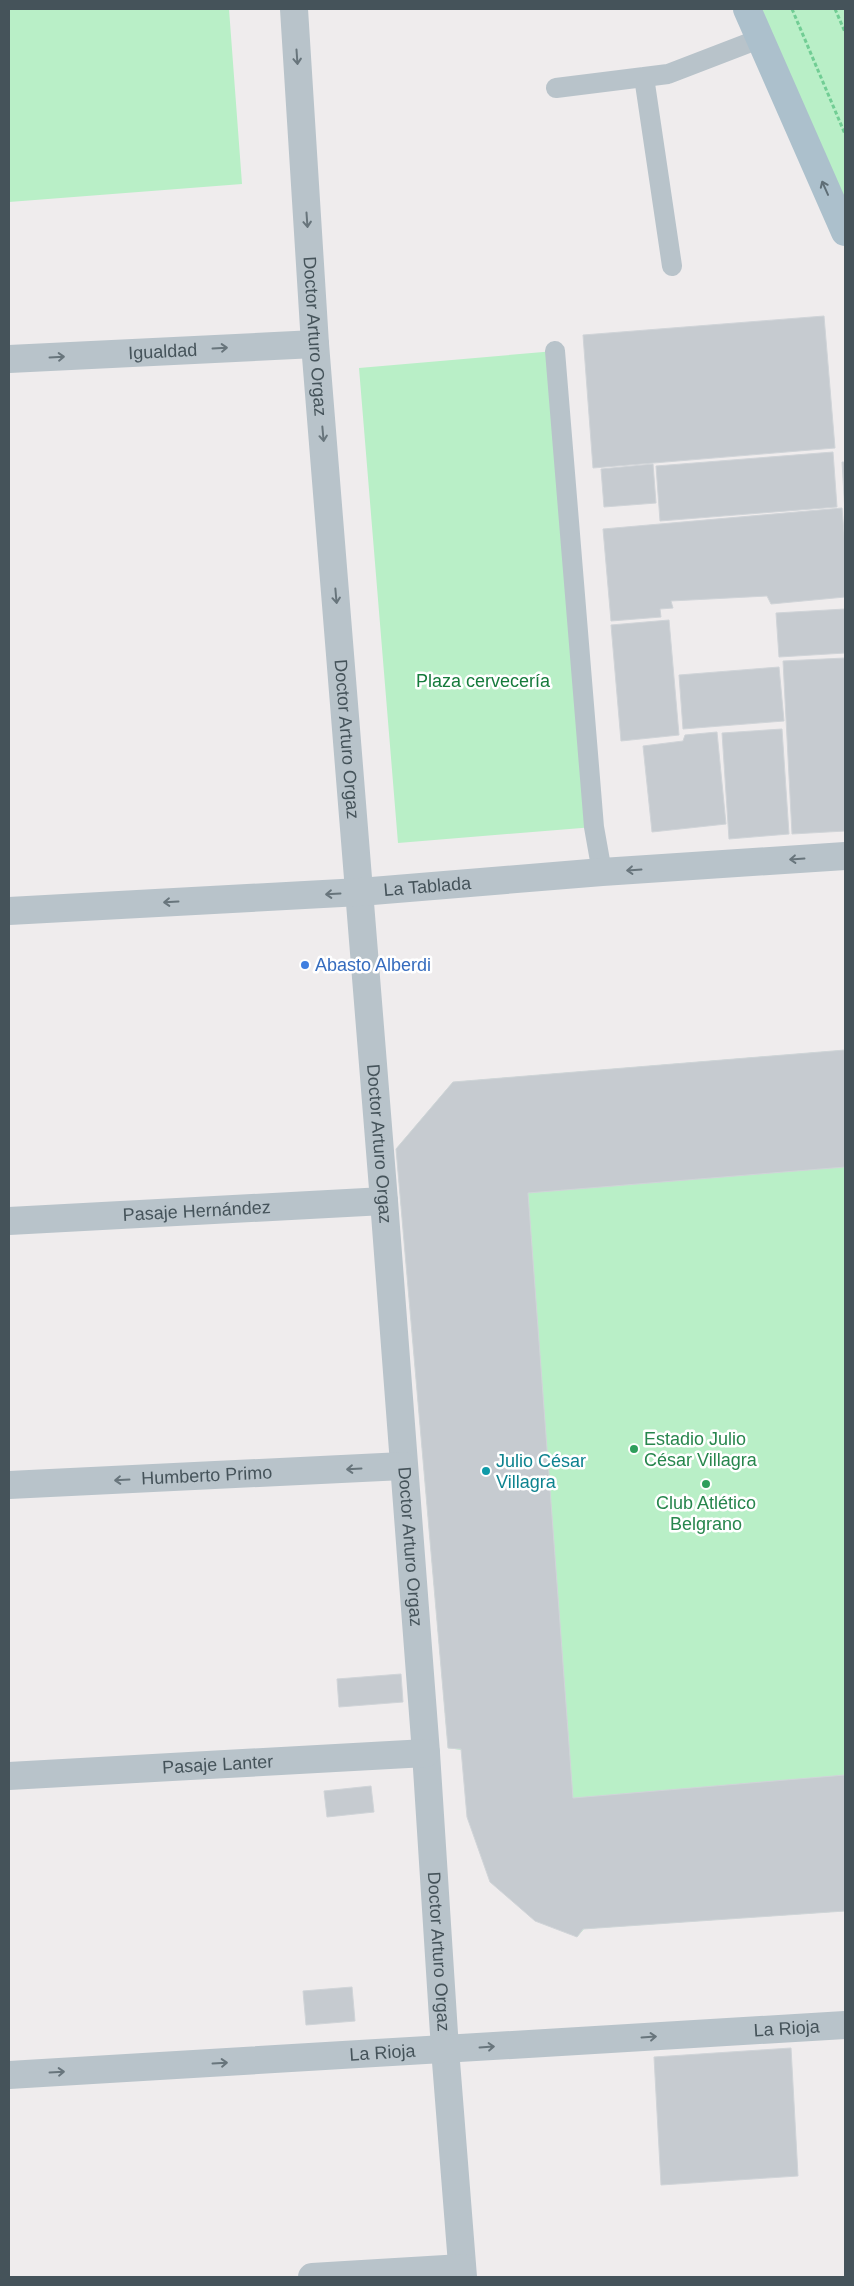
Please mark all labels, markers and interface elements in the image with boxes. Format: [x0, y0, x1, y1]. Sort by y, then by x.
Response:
one-way arrow [292, 49, 302, 65]
one-way arrow [820, 181, 830, 196]
one-way arrow [303, 211, 312, 227]
street label: Doctor Arturo Orgaz [300, 256, 331, 417]
street label: Igualdad [128, 340, 198, 363]
one-way arrow [211, 344, 227, 353]
one-way arrow [49, 352, 65, 361]
one-way arrow [318, 426, 327, 442]
one-way arrow [331, 588, 341, 604]
street label: Doctor Arturo Orgaz [330, 658, 363, 820]
park label: Plaza cervecería [416, 671, 551, 691]
one-way arrow [789, 855, 805, 864]
one-way arrow [627, 865, 643, 874]
street label: La Tablada [383, 873, 473, 900]
one-way arrow [325, 889, 341, 898]
one-way arrow [163, 898, 179, 907]
place label: Abasto Alberdi [315, 955, 431, 975]
marker: Abasto Alberdi [299, 959, 311, 971]
street label: Doctor Arturo Orgaz [363, 1063, 396, 1224]
street label: Pasaje Hernández [122, 1197, 271, 1225]
place label: Estadio Julio César Villagra [644, 1429, 758, 1470]
marker: Estadio Julio César Villagra [628, 1443, 640, 1455]
place label: Julio César Villagra [496, 1451, 586, 1492]
street label: Humberto Primo [141, 1462, 273, 1489]
one-way arrow [347, 1464, 363, 1473]
marker: Julio César Villagra [480, 1465, 492, 1477]
street label: Doctor Arturo Orgaz [394, 1466, 426, 1627]
one-way arrow [114, 1475, 130, 1484]
marker: Club Atlético Belgrano [700, 1478, 712, 1490]
place label: Club Atlético Belgrano [656, 1493, 756, 1534]
street label: Pasaje Lanter [162, 1751, 274, 1778]
street label: Doctor Arturo Orgaz [424, 1871, 454, 2032]
street label: La Rioja [753, 2016, 821, 2040]
one-way arrow [641, 2032, 657, 2041]
street label: La Rioja [349, 2041, 417, 2065]
one-way arrow [478, 2042, 494, 2051]
one-way arrow [211, 2058, 227, 2067]
one-way arrow [49, 2068, 65, 2077]

